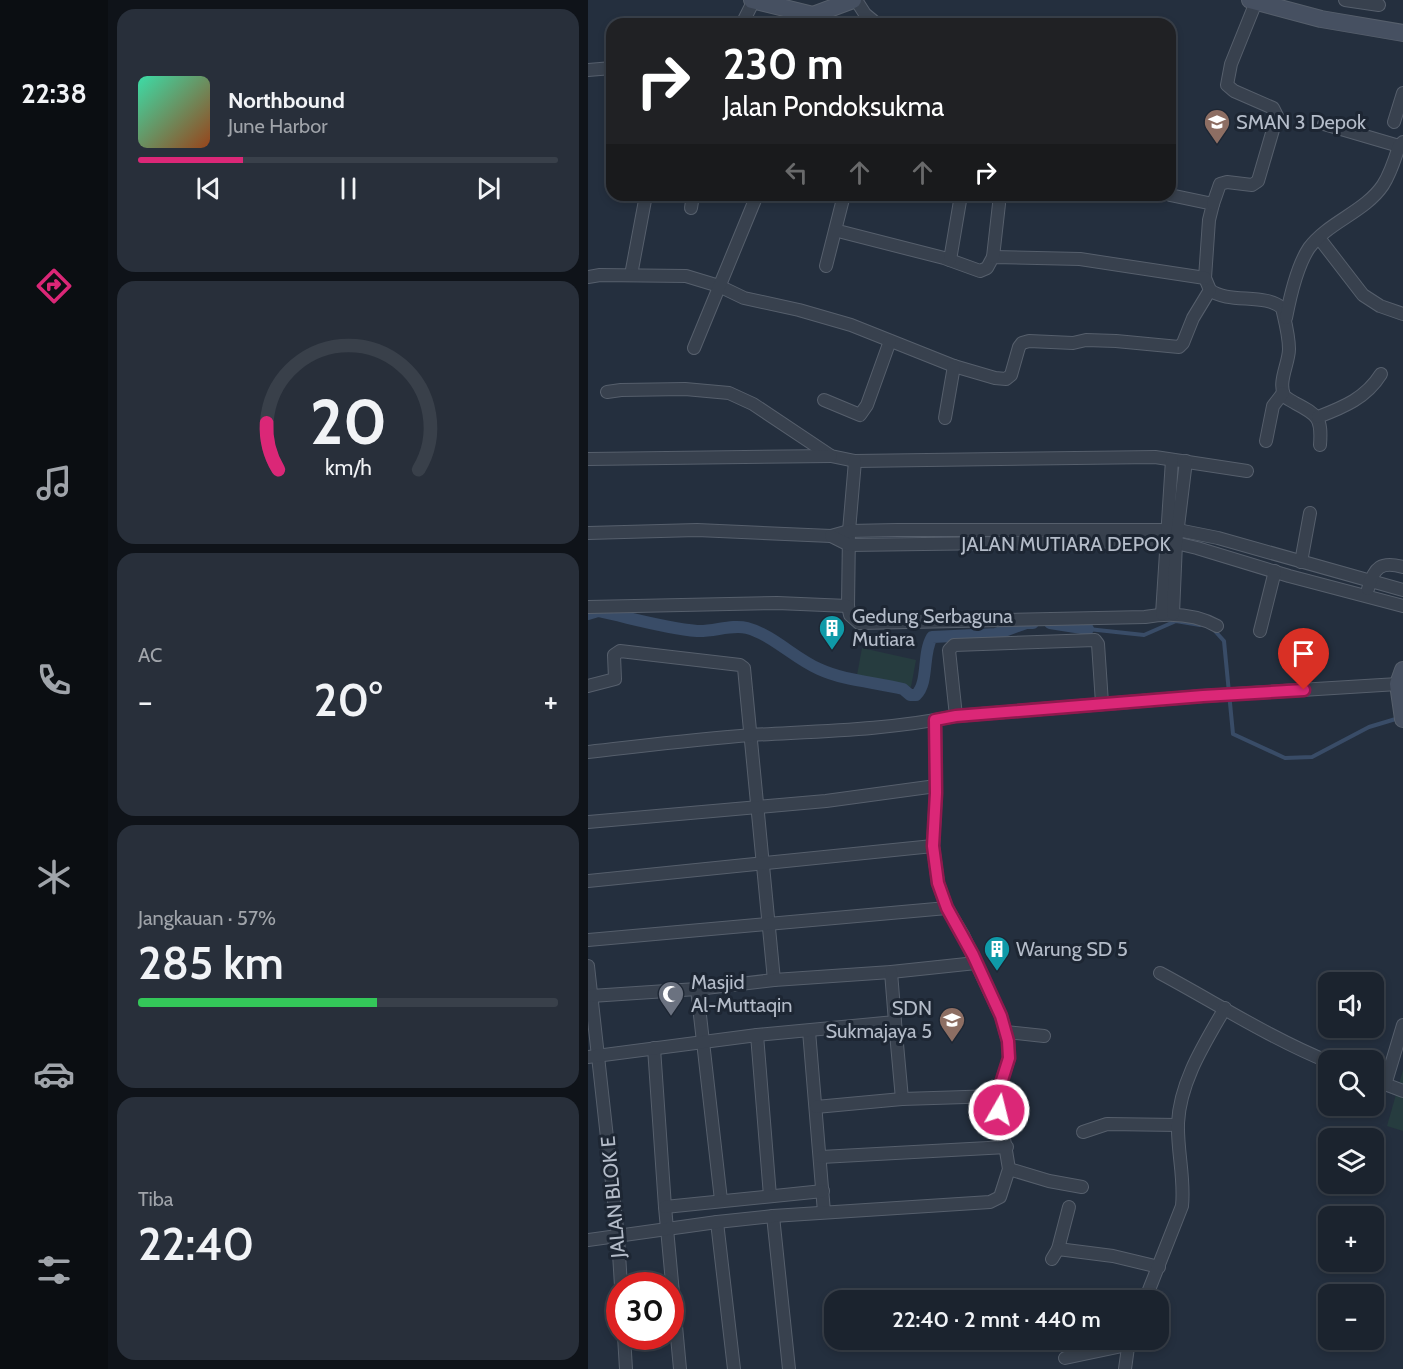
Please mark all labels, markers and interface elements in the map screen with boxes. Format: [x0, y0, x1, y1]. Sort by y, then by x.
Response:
text: 230 m [723, 38, 843, 90]
icon: right [624, 42, 702, 120]
text: 22:38 [21, 77, 87, 110]
text: Northbound [228, 87, 345, 114]
text: Jalan Pondoksukma [723, 90, 944, 123]
school or university icon: SMAN 3 Depok [1202, 107, 1232, 145]
place label: SMAN 3 Depok [1236, 110, 1366, 134]
text: June Harbor [228, 114, 328, 138]
icon: left [780, 156, 813, 189]
icon: ahead [843, 156, 876, 189]
icon: ahead [906, 156, 939, 189]
icon: right [969, 156, 1002, 189]
icon: previous [192, 172, 225, 205]
icon: pause [332, 172, 365, 205]
icon: next [472, 172, 505, 205]
icon: directions [33, 265, 75, 307]
text: 20 [309, 384, 387, 460]
text: km/h [325, 454, 371, 480]
icon: music [33, 462, 75, 504]
street label: JALAN MUTIARA DEPOK [960, 532, 1171, 556]
place label: Gedung Serbaguna Mutiara [852, 604, 1013, 651]
building icon: Gedung Serbaguna Mutiara [817, 613, 847, 651]
pin [1278, 628, 1329, 690]
icon: arrive [1287, 637, 1320, 670]
text: AC [138, 643, 162, 667]
icon: phone [33, 659, 75, 701]
text: 20° [314, 673, 382, 727]
text: − [138, 681, 153, 721]
text: + [543, 681, 558, 721]
icon: climate [33, 856, 75, 898]
text: Jangkauan · 57% [138, 906, 276, 930]
building icon: Warung SD 5 [982, 934, 1012, 972]
text: 285 km [138, 936, 284, 990]
place label: Warung SD 5 [1016, 937, 1128, 961]
place label: Masjid Al-Muttaqin [691, 970, 793, 1017]
map controls [1318, 972, 1384, 1350]
button: sound [1318, 972, 1384, 1038]
mosque icon: Masjid Al-Muttaqin [656, 979, 686, 1017]
place label: SDN Sukmajaya 5 [826, 996, 932, 1043]
school or university icon: SDN Sukmajaya 5 [937, 1005, 967, 1043]
button: search [1318, 1050, 1384, 1116]
icon: car [33, 1053, 75, 1095]
position arrow [967, 1078, 1031, 1142]
button: layers [1318, 1128, 1384, 1194]
street label: JALAN BLOK E [596, 1135, 630, 1260]
text: Tiba [138, 1187, 173, 1211]
button: + [1318, 1206, 1384, 1272]
text: 22:40 [138, 1217, 254, 1271]
icon: filters [33, 1249, 75, 1291]
speed limit sign: 30 [606, 1272, 684, 1350]
button: − [1318, 1284, 1384, 1350]
text: 22:40 · 2 mnt · 440 m [892, 1306, 1101, 1333]

